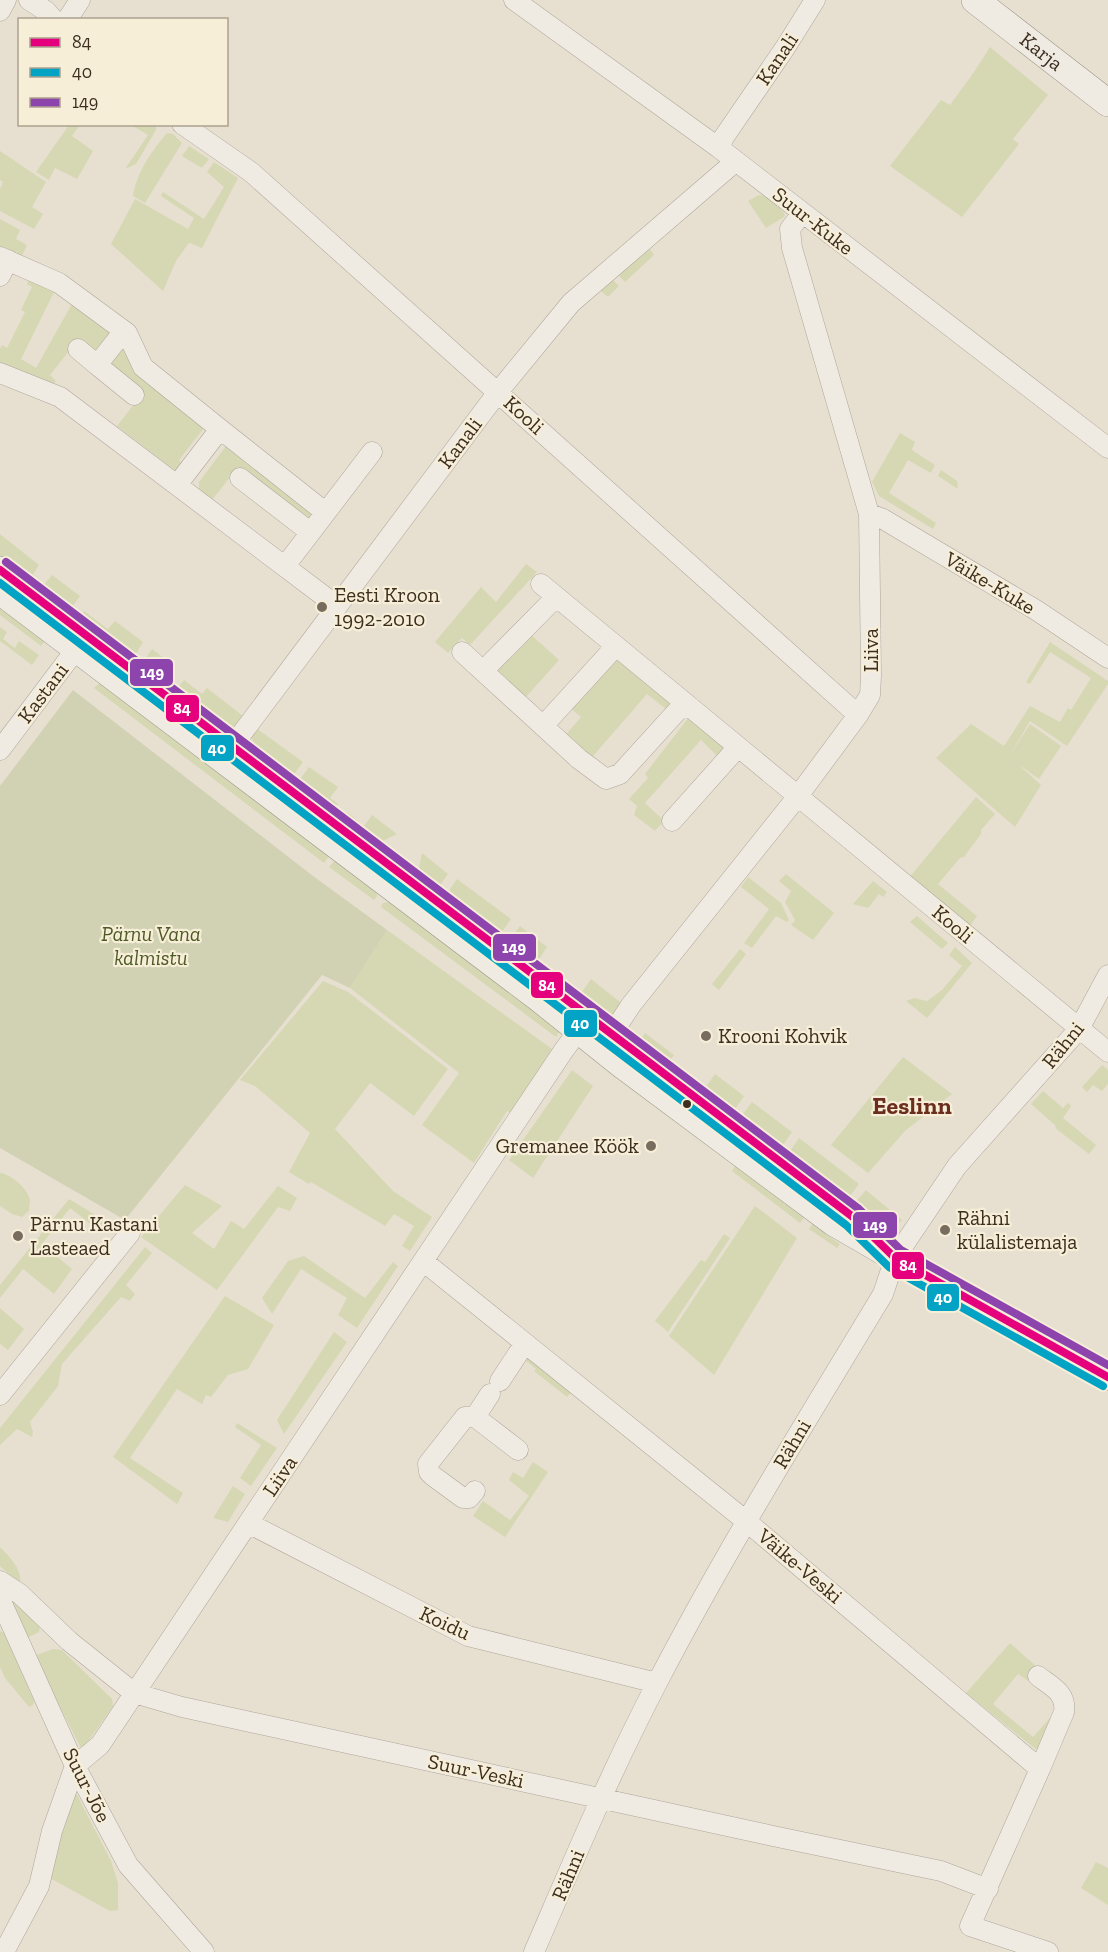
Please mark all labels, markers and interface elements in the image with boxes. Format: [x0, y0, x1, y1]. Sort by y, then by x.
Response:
legend [18, 18, 228, 126]
street label: Karja [1015, 26, 1068, 76]
street label: Kanali [750, 28, 803, 89]
text: 84 [72, 31, 92, 53]
text: 40 [72, 61, 92, 83]
text: 149 [72, 91, 98, 113]
street label: Suur-Kuke [768, 181, 859, 260]
street label: Kooli [499, 390, 550, 439]
street label: Kanali [432, 412, 487, 473]
street label: Väike-Kuke [940, 545, 1040, 619]
place label: Eesti Kroon 1992-2010 [334, 582, 440, 631]
marker: Eesti Kroon 1992-2010 [315, 600, 329, 614]
street label: Liiva [858, 628, 883, 672]
street label: Kastani [12, 658, 73, 728]
line badge: 149 [129, 658, 174, 687]
text: 149 [140, 663, 165, 682]
line badge: 84 [165, 694, 200, 723]
text: 84 [173, 699, 191, 718]
line badge: 40 [200, 734, 235, 762]
text: 40 [208, 739, 226, 758]
street label: Kooli [928, 899, 979, 948]
park label: Pärnu Vana kalmistu [101, 921, 201, 970]
line badge: 149 [492, 933, 537, 962]
text: 149 [502, 938, 527, 957]
line badge: 84 [530, 971, 564, 999]
text: 84 [538, 976, 556, 995]
line badge: 40 [563, 1009, 598, 1038]
text: 40 [571, 1014, 589, 1033]
street label: Rähni [1036, 1016, 1089, 1073]
place label: Krooni Kohvik [718, 1023, 847, 1048]
marker: Krooni Kohvik [699, 1029, 713, 1043]
district label: Eeslinn [872, 1091, 952, 1120]
unlabelled marker [681, 1098, 693, 1110]
place label: Gremanee Köök [495, 1133, 639, 1158]
marker: Gremanee Köök [644, 1139, 658, 1153]
place label: Rähni külalistemaja [957, 1205, 1077, 1255]
place label: Pärnu Kastani Lasteaed [30, 1211, 158, 1260]
line badge: 149 [852, 1211, 898, 1239]
text: 149 [863, 1216, 888, 1235]
marker: Rähni külalistemaja [938, 1223, 952, 1237]
marker: Pärnu Kastani Lasteaed [11, 1229, 25, 1243]
line badge: 84 [891, 1251, 925, 1280]
text: 84 [899, 1256, 917, 1275]
line badge: 40 [926, 1283, 960, 1312]
text: 40 [934, 1288, 952, 1307]
street label: Rähni [767, 1415, 816, 1473]
street label: Liiva [257, 1451, 302, 1501]
street label: Väike-Veski [752, 1522, 848, 1608]
street label: Koidu [416, 1600, 475, 1645]
street label: Suur-Jõe [58, 1743, 117, 1826]
street label: Suur-Veski [426, 1748, 527, 1793]
street label: Rähni [546, 1846, 589, 1904]

